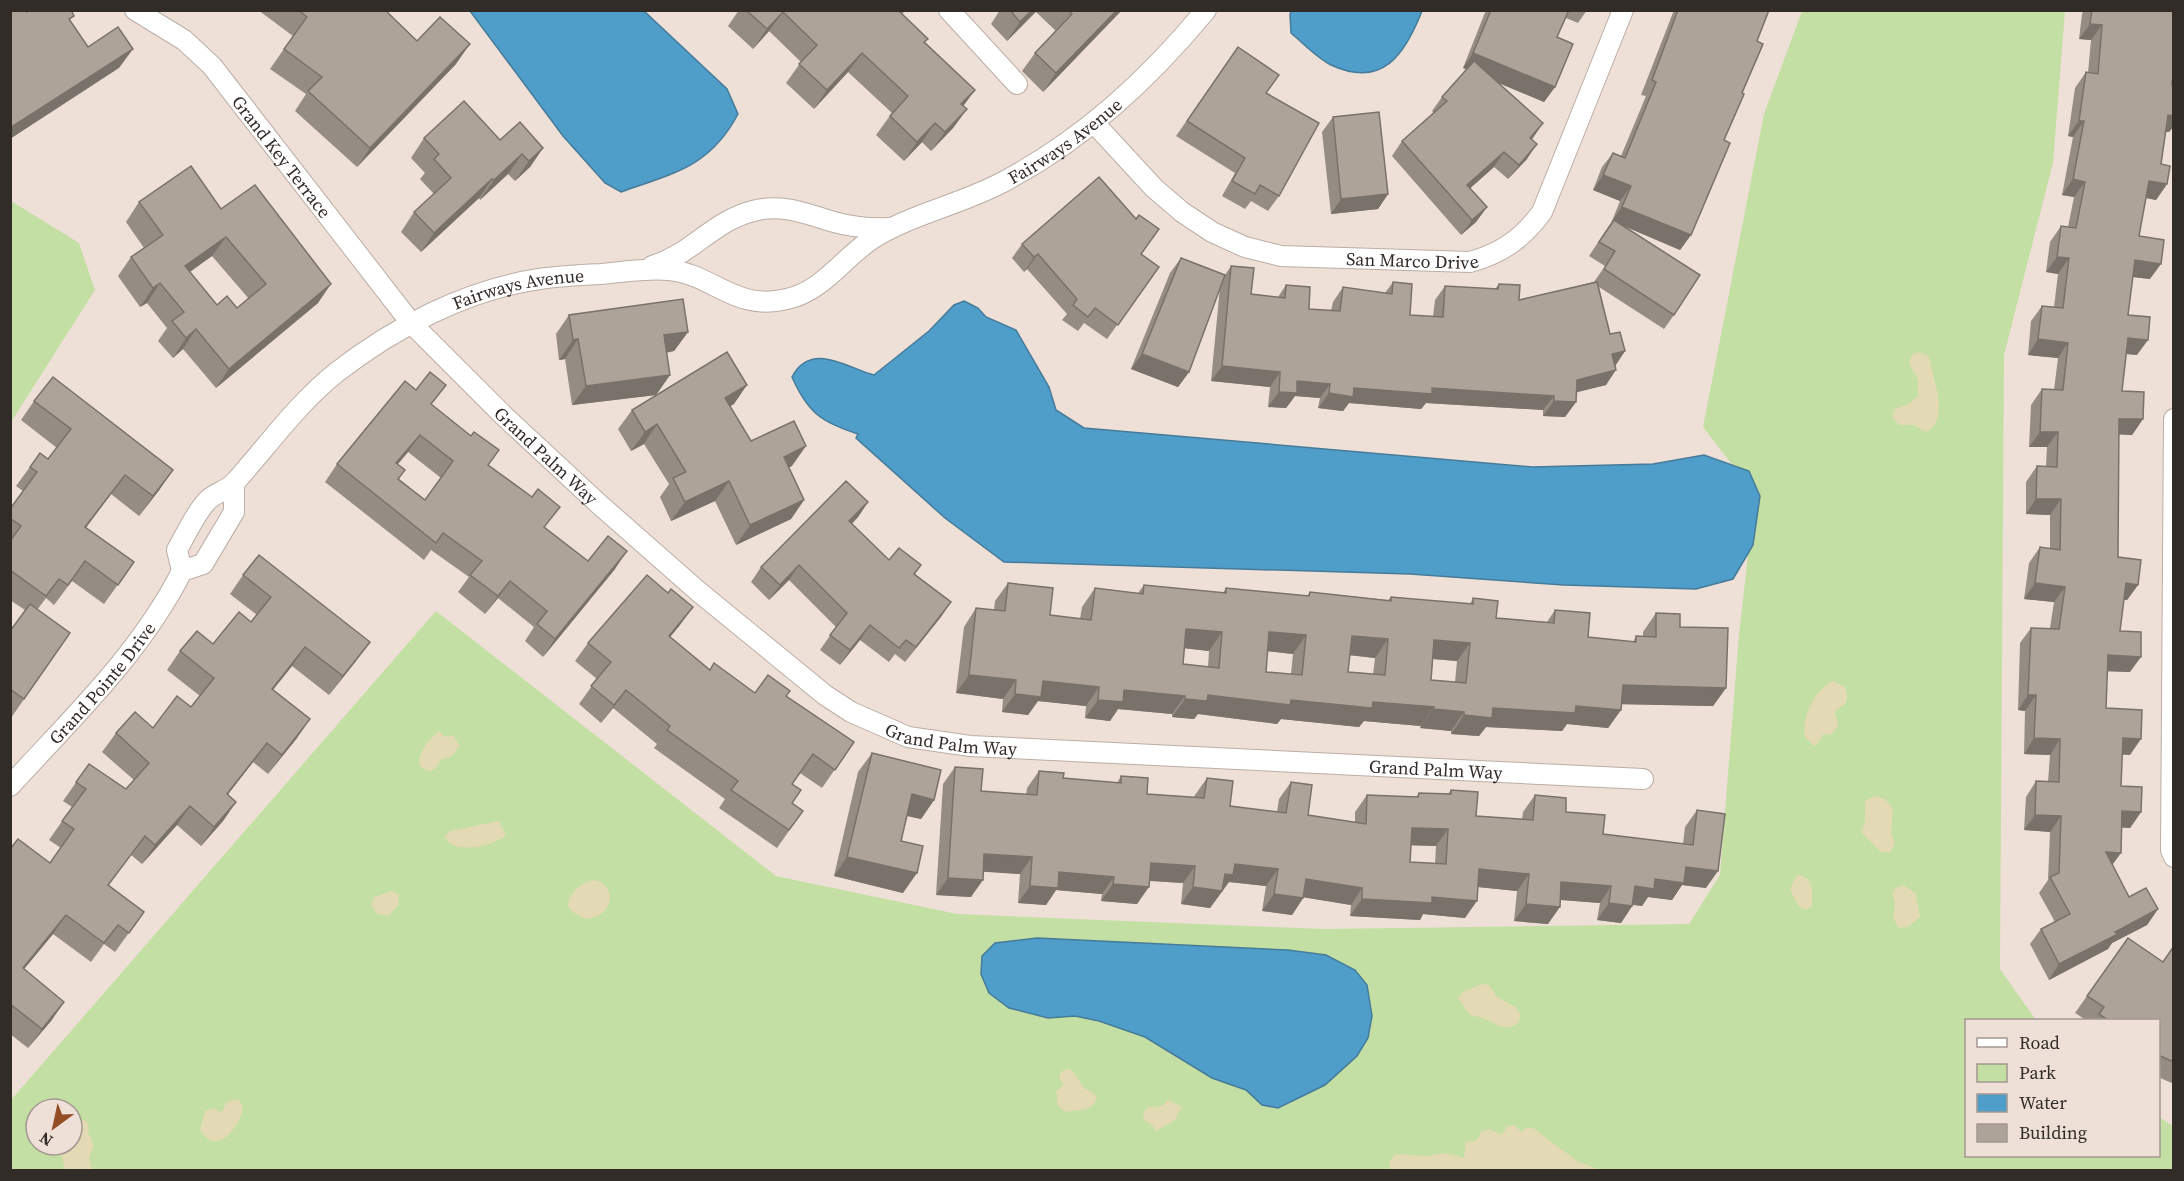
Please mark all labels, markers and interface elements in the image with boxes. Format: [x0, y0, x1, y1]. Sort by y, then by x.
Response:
street label: Grand Key Terrace [227, 90, 337, 223]
street label: Fairways Avenue [1003, 92, 1127, 190]
street label: San Marco Drive [1346, 246, 1482, 274]
street label: Fairways Avenue [448, 262, 585, 315]
street label: Grand Palm Way [489, 401, 604, 510]
street label: Grand Pointe Drive [43, 617, 161, 750]
street label: Grand Palm Way [881, 716, 1018, 761]
street label: Grand Palm Way [1369, 753, 1504, 785]
legend [1965, 1019, 2160, 1157]
text: Road [2019, 1030, 2060, 1055]
text: Park [2019, 1060, 2056, 1085]
text: Water [2019, 1090, 2067, 1115]
north arrow [24, 1097, 84, 1157]
text: Building [2019, 1120, 2087, 1145]
text: N [35, 1127, 57, 1152]

